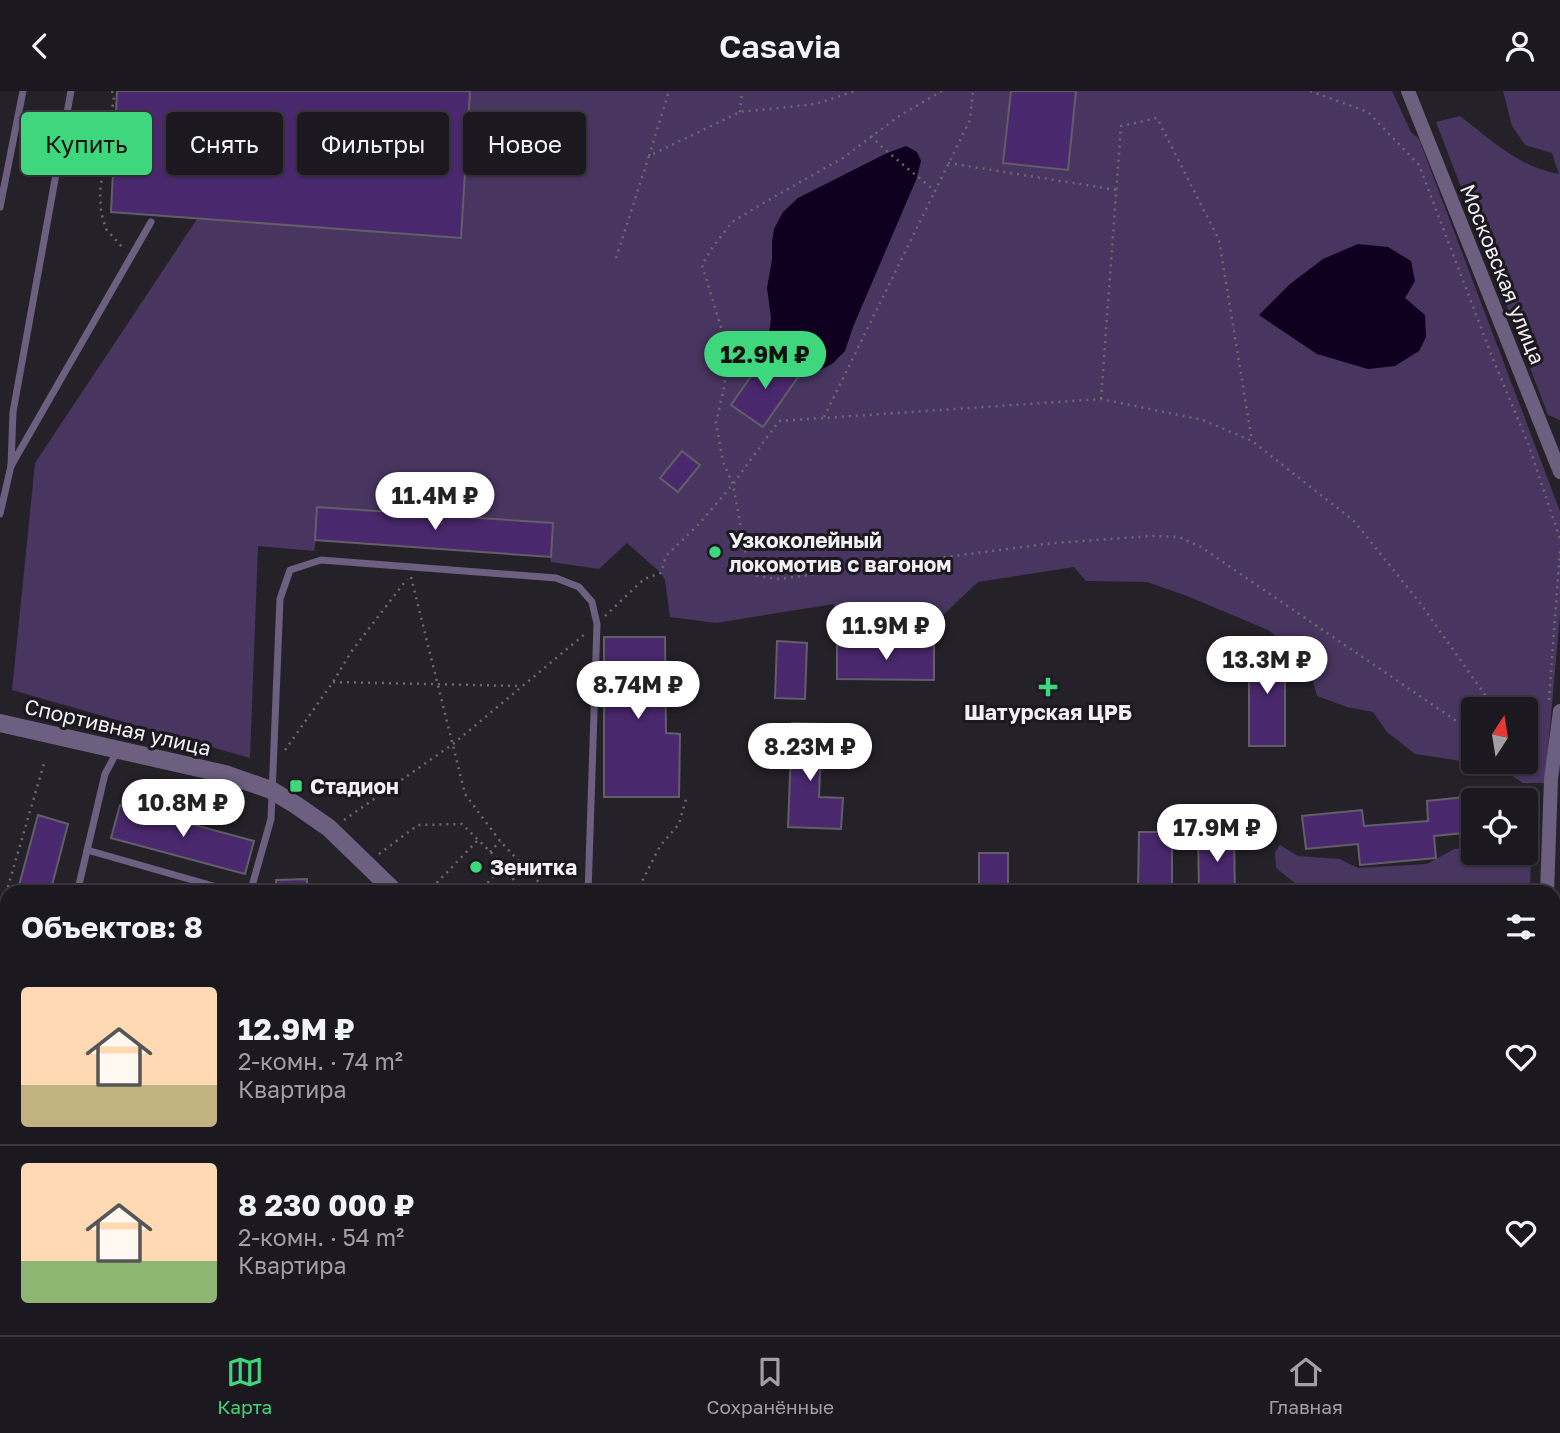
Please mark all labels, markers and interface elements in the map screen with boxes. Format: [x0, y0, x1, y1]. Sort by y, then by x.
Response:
icon: back [21, 27, 59, 65]
text: Casavia [719, 27, 841, 65]
icon: person [1501, 27, 1539, 65]
chip: Купить [21, 112, 152, 175]
chip: Снять [166, 112, 283, 175]
chip: Фильтры [297, 112, 449, 175]
chip: Новое [463, 112, 586, 175]
street label: Московская улица [1455, 180, 1551, 368]
pin: 12.9M ₽ [700, 331, 830, 391]
text: 12.9M ₽ [720, 340, 810, 368]
pin: 11.4M ₽ [370, 473, 500, 532]
text: 11.4M ₽ [391, 481, 479, 509]
place label: Узкоколейный локомотив с вагоном [729, 527, 951, 577]
marker: Узкоколейный локомотив с вагоном [707, 544, 723, 560]
pin: 11.9M ₽ [821, 603, 951, 662]
text: 11.9M ₽ [842, 611, 930, 639]
pin: 13.3M ₽ [1202, 637, 1332, 696]
text: 13.3M ₽ [1222, 645, 1312, 673]
pin: 8.74M ₽ [573, 661, 703, 721]
text: 8.74M ₽ [593, 670, 683, 698]
marker: Шатурская ЦРБ [1038, 677, 1058, 697]
street label: Спортивная улица [22, 693, 214, 761]
north arrow [1461, 697, 1538, 773]
map controls [1461, 697, 1538, 865]
place label: Шатурская ЦРБ [964, 699, 1132, 725]
pin: 8.23M ₽ [745, 723, 875, 783]
text: 8.23M ₽ [764, 732, 856, 760]
place label: Стадион [310, 773, 399, 799]
marker: Стадион [288, 778, 304, 794]
pin: 10.8M ₽ [118, 779, 248, 839]
text: 10.8M ₽ [138, 788, 228, 816]
button: locate [1461, 788, 1538, 865]
pin: 17.9M ₽ [1152, 805, 1282, 864]
text: 17.9M ₽ [1173, 813, 1261, 841]
place label: Зенитка [490, 854, 577, 880]
marker: Зенитка [468, 859, 484, 875]
icon: filters [1502, 908, 1540, 946]
text: Объектов: 8 [21, 909, 203, 945]
text: 12.9M ₽ [238, 1011, 355, 1047]
icon: home [77, 1015, 161, 1099]
icon: heart [1502, 1038, 1540, 1076]
text: 2-комн. · 74 m² [238, 1047, 403, 1075]
text: Квартира [238, 1075, 346, 1103]
text: 8 230 000 ₽ [238, 1187, 415, 1223]
icon: home [77, 1191, 161, 1275]
icon: heart [1502, 1214, 1540, 1252]
text: 2-комн. · 54 m² [238, 1223, 404, 1251]
text: Квартира [238, 1251, 346, 1279]
tab: Карта [217, 1353, 272, 1418]
tab: Сохранённые [707, 1353, 834, 1418]
tab: Главная [1268, 1353, 1343, 1418]

